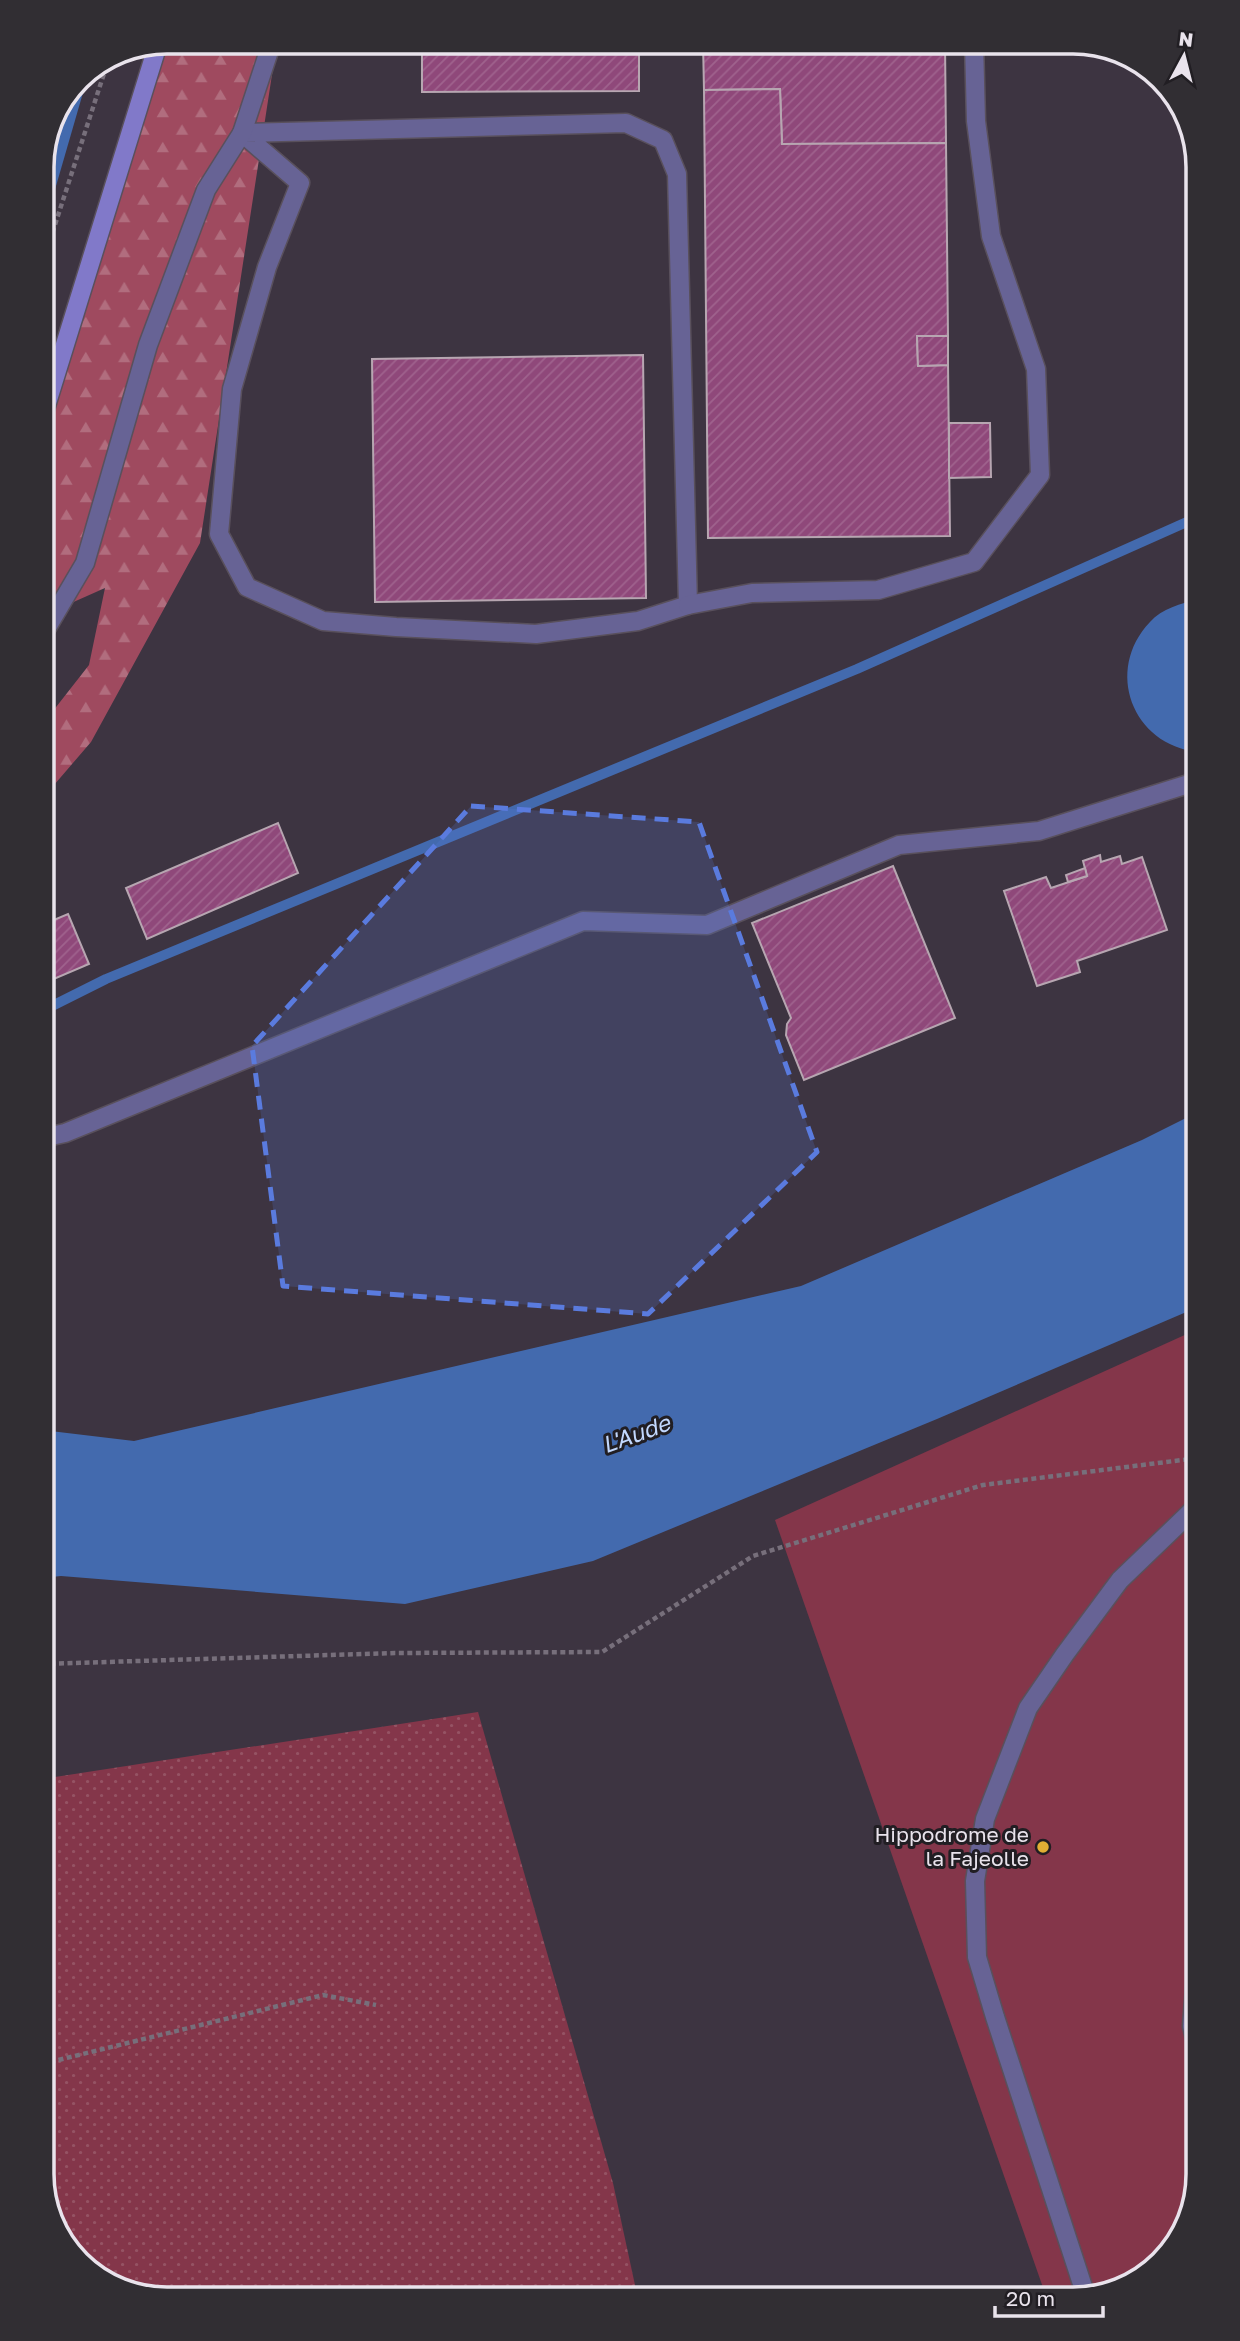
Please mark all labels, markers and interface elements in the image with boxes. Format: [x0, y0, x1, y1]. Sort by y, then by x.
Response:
north arrow [1149, 21, 1219, 91]
text: N [1178, 26, 1195, 51]
water label: L'Aude [598, 1407, 675, 1458]
place label: Hippodrome de la Fajeolle [874, 1821, 1029, 1871]
marker: Hippodrome de la Fajeolle [1035, 1839, 1051, 1855]
scale bar [995, 2274, 1104, 2318]
text: 20 m [1006, 2285, 1055, 2311]

